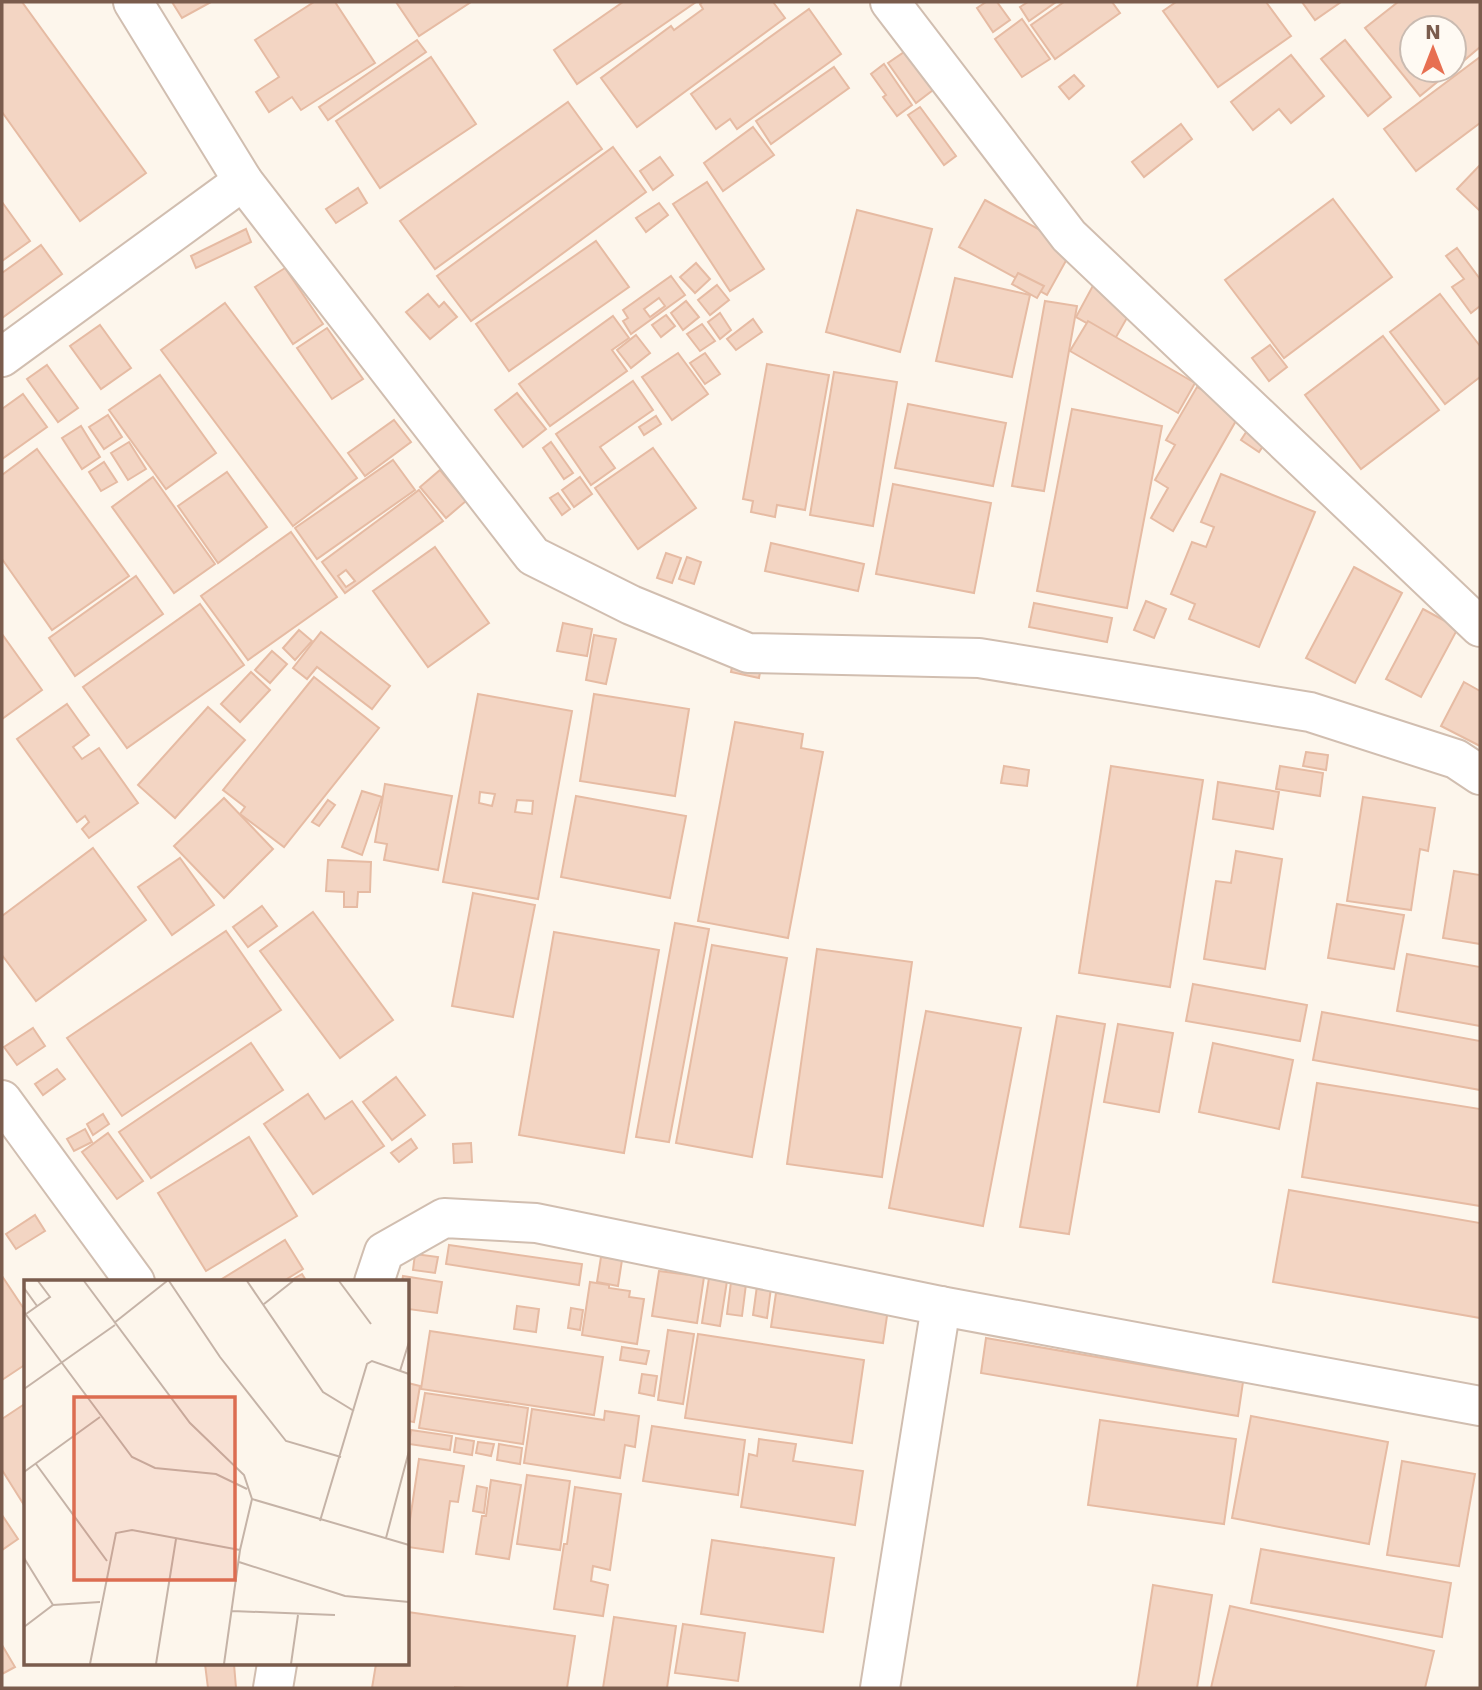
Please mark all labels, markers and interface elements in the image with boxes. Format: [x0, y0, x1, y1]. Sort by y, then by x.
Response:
north arrow [1398, 14, 1468, 84]
text: N [1425, 21, 1441, 43]
inset map [24, 1280, 410, 1666]

